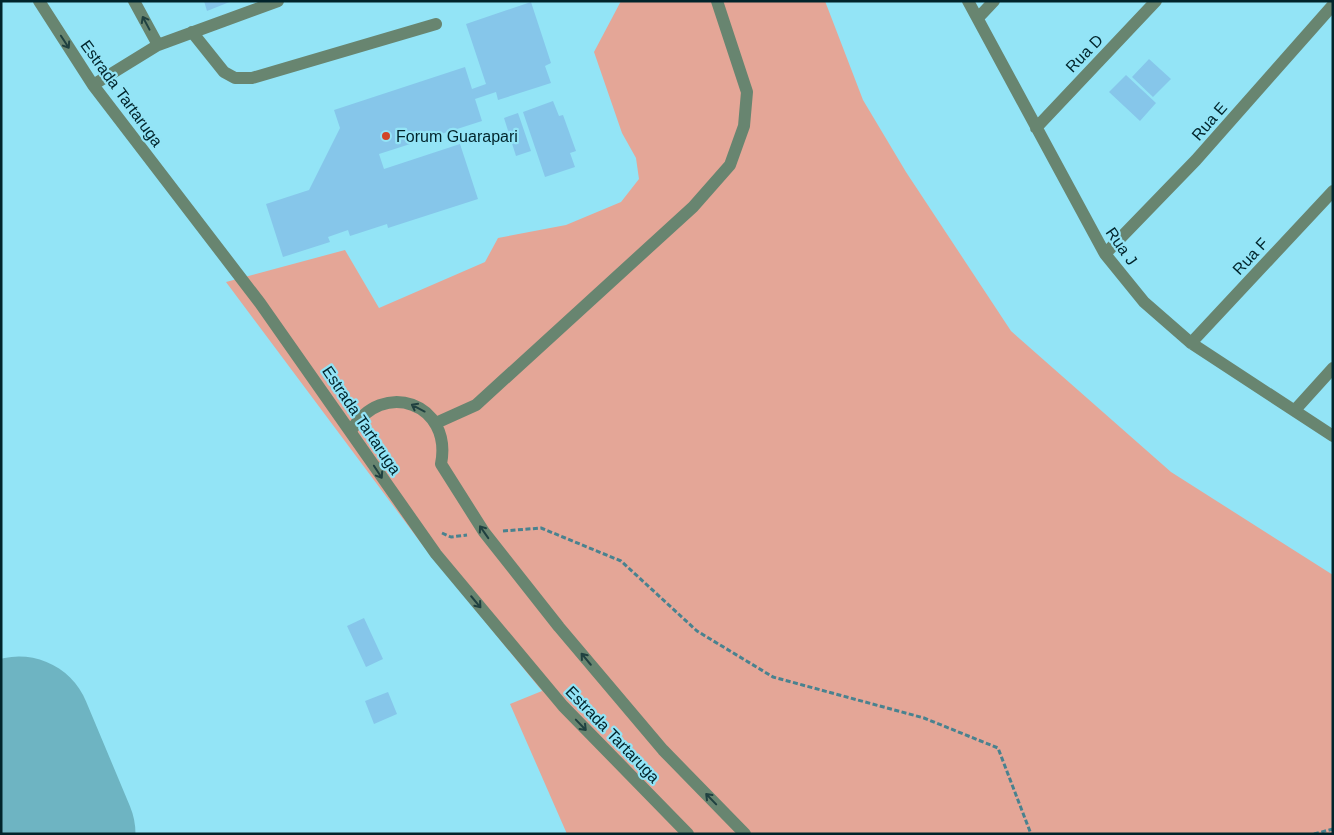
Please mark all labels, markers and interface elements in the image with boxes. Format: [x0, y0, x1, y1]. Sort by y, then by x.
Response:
one-way arrow [141, 16, 150, 31]
street label: Rua D [1062, 31, 1106, 76]
one-way arrow [60, 35, 71, 49]
street label: Estrada Tartaruga [77, 37, 166, 150]
street label: Rua E [1188, 99, 1230, 144]
place label: Forum Guarapari [396, 128, 518, 145]
marker: Forum Guarapari [380, 130, 392, 142]
street label: Rua J [1103, 224, 1141, 268]
street label: Rua F [1229, 234, 1272, 278]
street label: Estrada Tartaruga [319, 363, 404, 478]
one-way arrow [411, 403, 426, 412]
one-way arrow [373, 464, 383, 478]
one-way arrow [479, 526, 489, 540]
one-way arrow [470, 595, 481, 608]
one-way arrow [580, 653, 591, 666]
street label: Estrada Tartaruga [562, 683, 663, 786]
one-way arrow [575, 719, 587, 731]
one-way arrow [705, 792, 717, 805]

